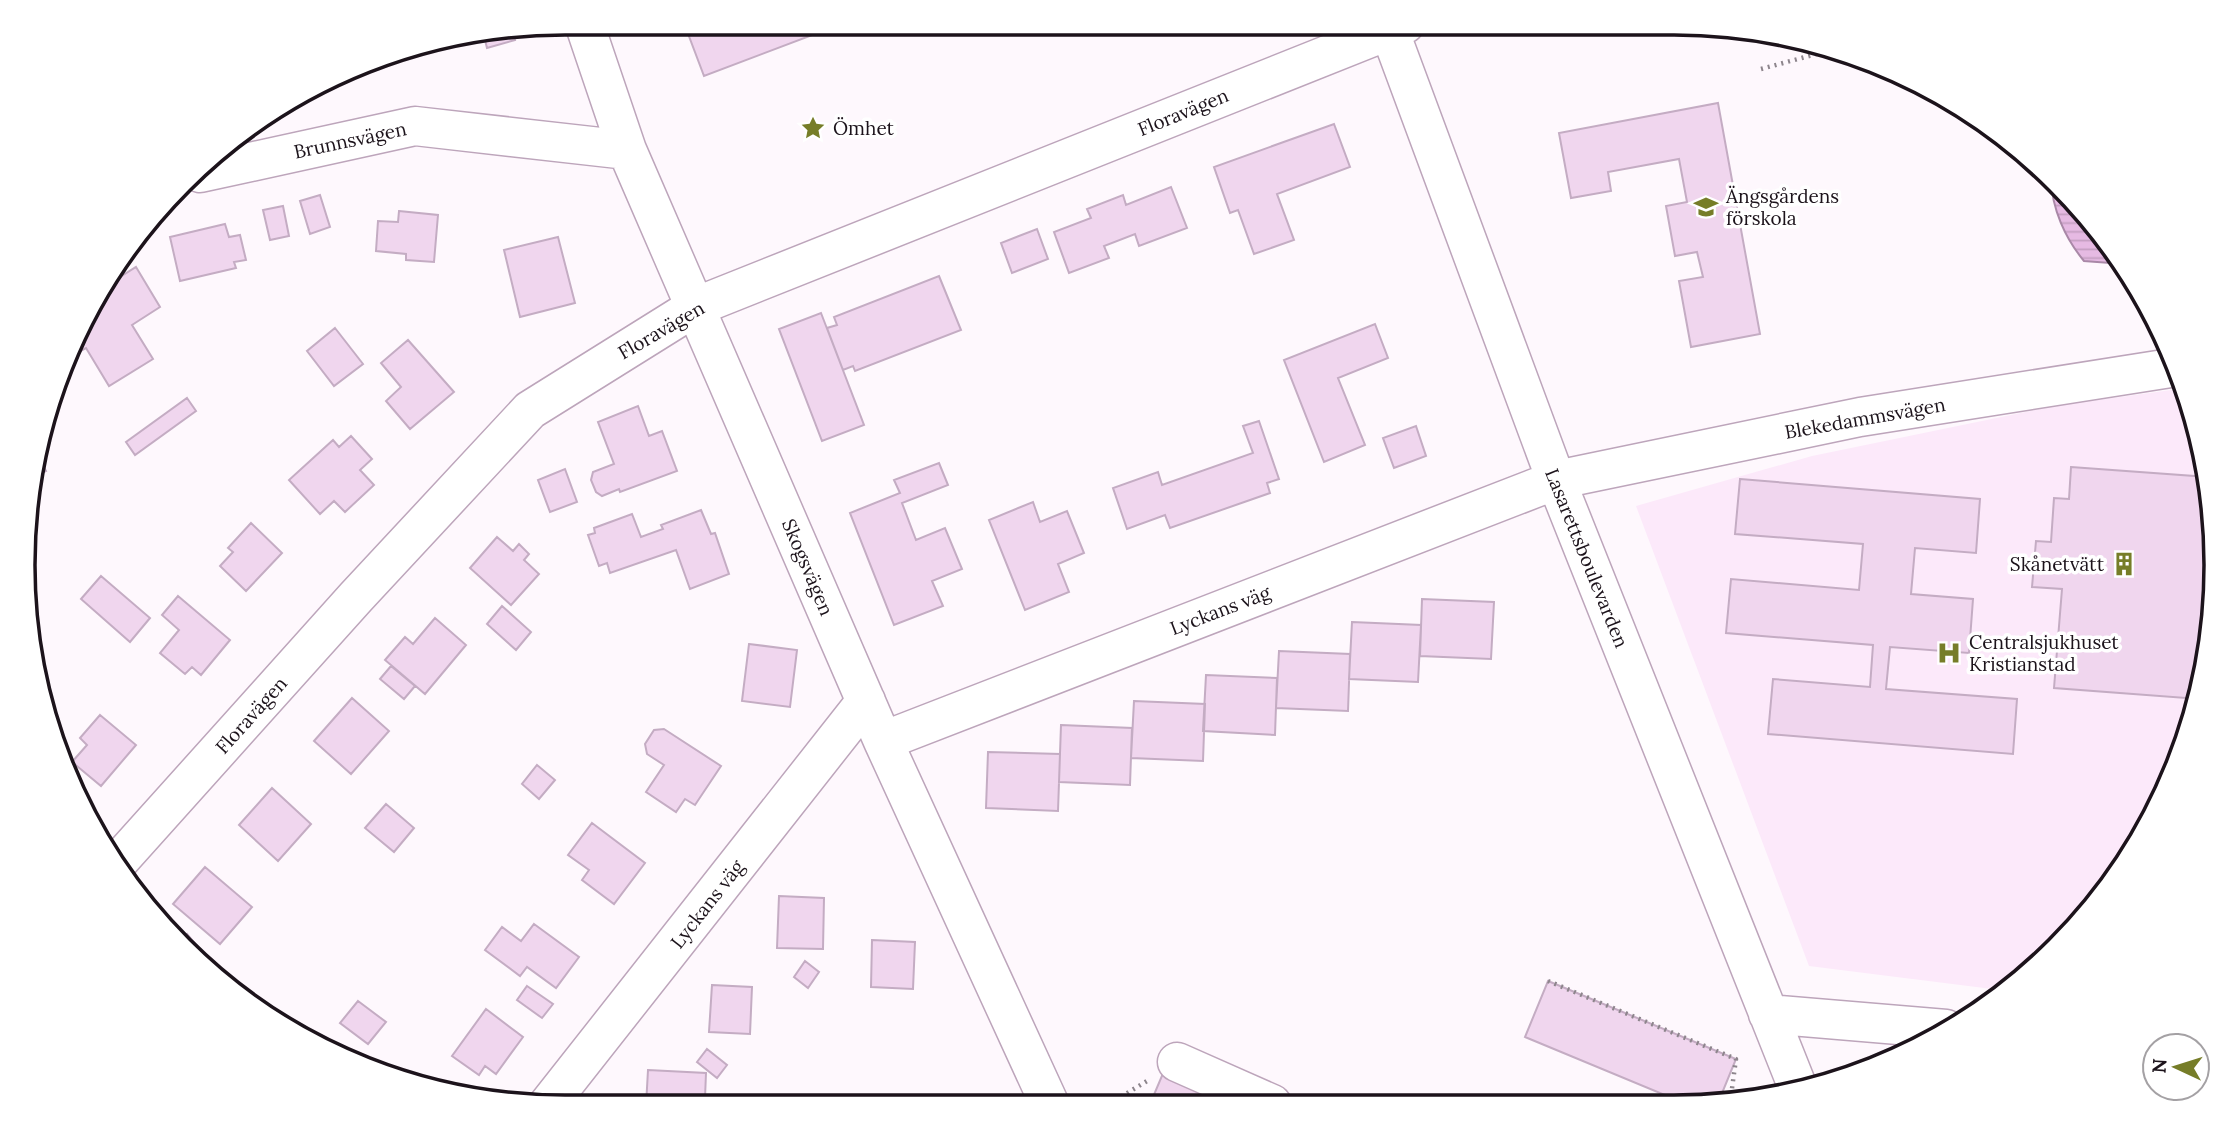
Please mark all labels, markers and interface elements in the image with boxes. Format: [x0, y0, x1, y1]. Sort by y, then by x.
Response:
street label: Floravägen [1134, 83, 1232, 141]
place icon: Ömhet [799, 114, 827, 142]
street label: Brunnsvägen [291, 116, 409, 164]
place label: Ömhet [833, 116, 895, 140]
place label: Ängsgårdens förskola [1725, 184, 1839, 230]
school or university icon: Ängsgårdens förskola [1692, 193, 1720, 221]
street label: Floravägen [614, 296, 708, 364]
street label: Blekedammsvägen [1783, 392, 1947, 444]
street label: Lasarettsboulevarden [1540, 465, 1634, 651]
street label: Skogsvägen [777, 515, 839, 619]
building icon: Skånetvätt [2110, 550, 2138, 578]
place label: Skånetvätt [2010, 552, 2105, 576]
street label: Lyckans väg [1166, 580, 1274, 640]
place label: Centralsjukhuset Kristianstad [1969, 630, 2119, 676]
hospital icon: Centralsjukhuset Kristianstad [1935, 639, 1963, 667]
street label: Floravägen [210, 671, 292, 759]
street label: Lyckans väg [665, 855, 749, 953]
north arrow [2141, 1032, 2211, 1102]
text: N [2147, 1057, 2172, 1074]

